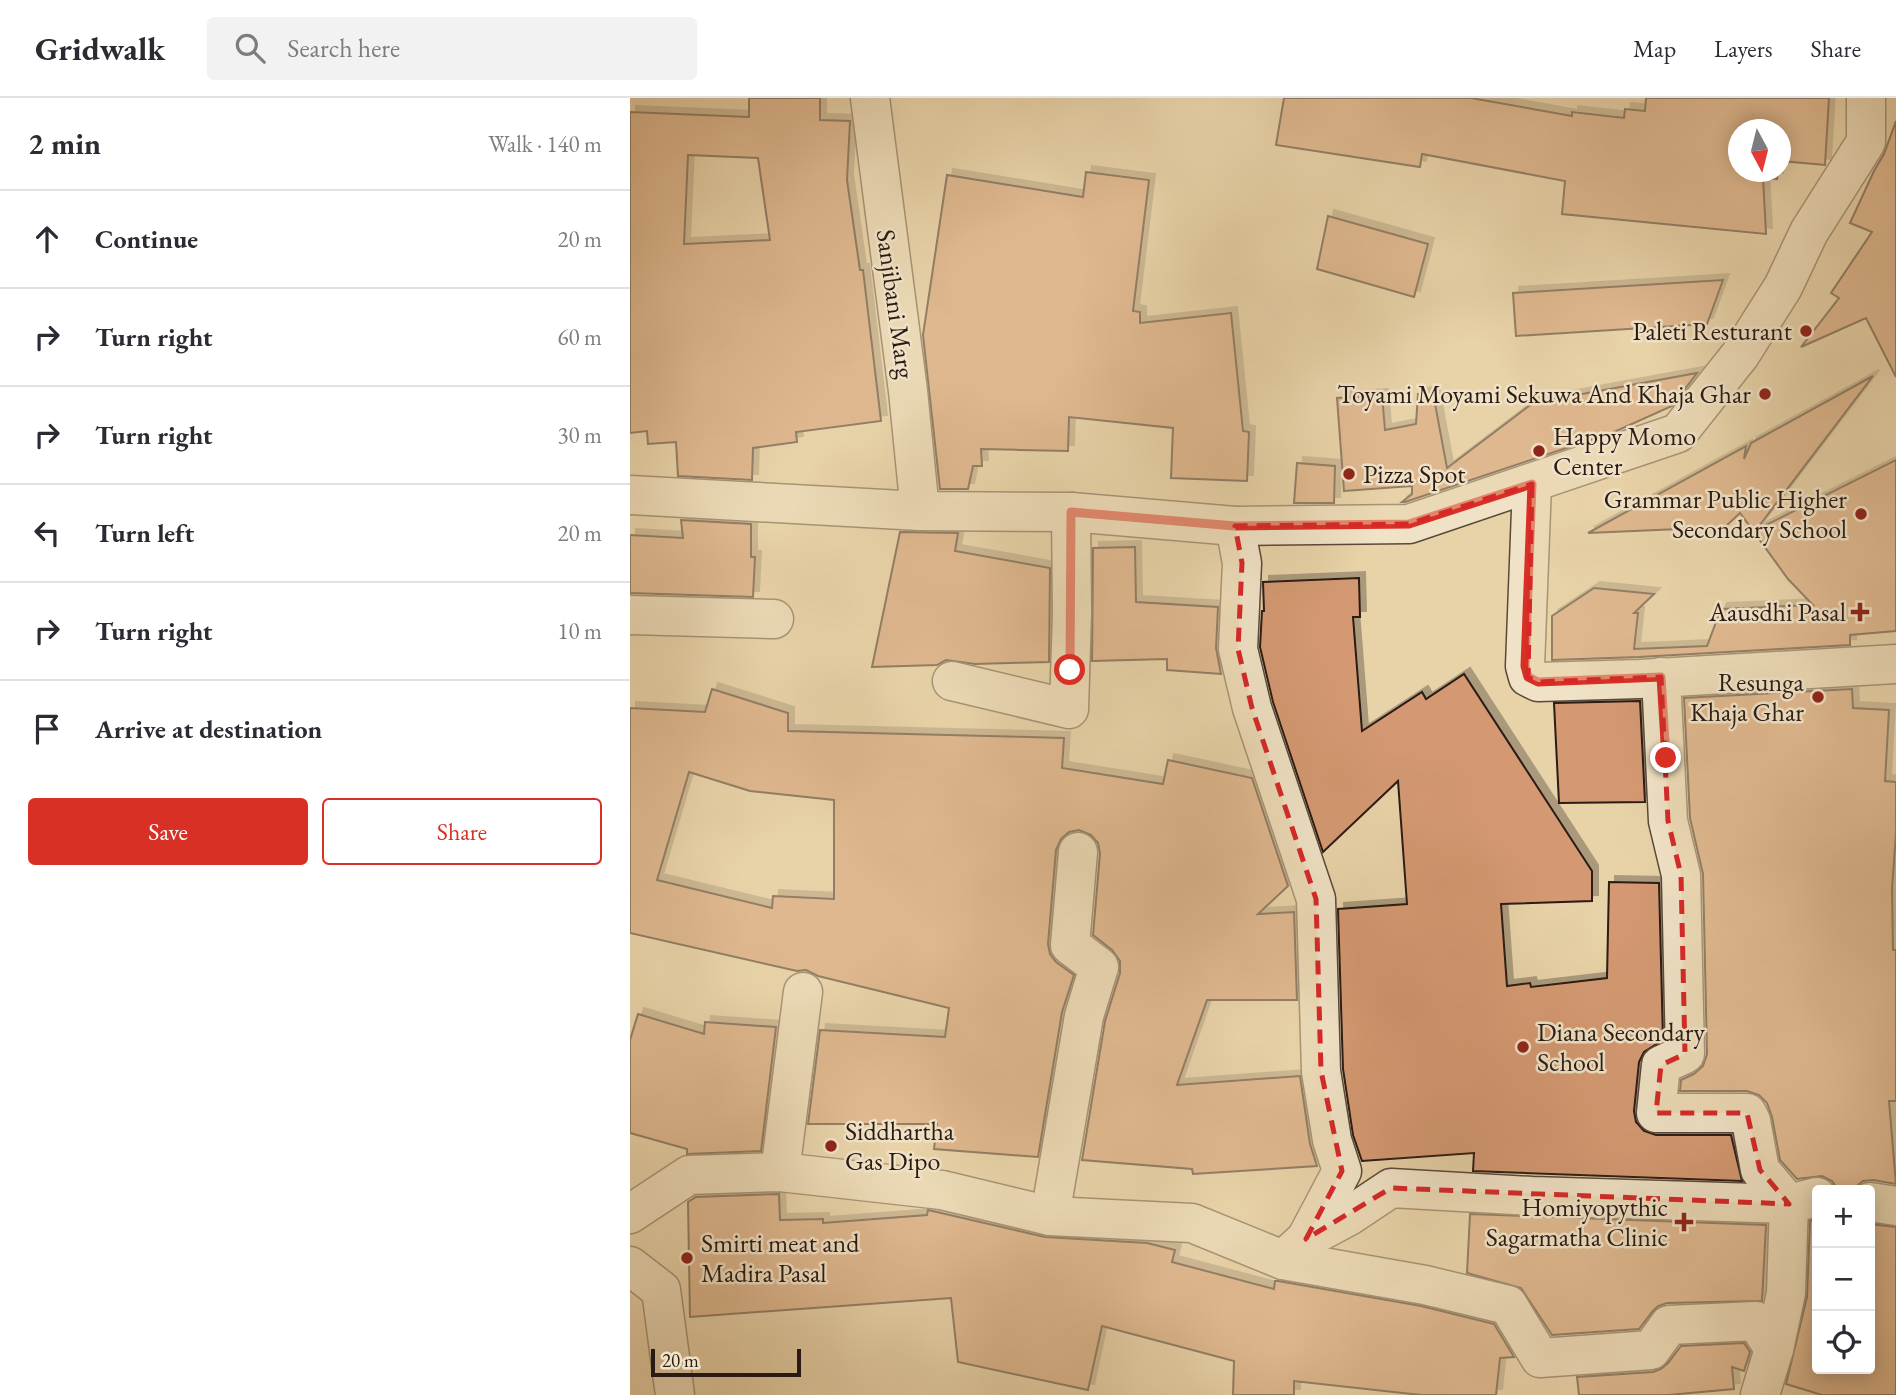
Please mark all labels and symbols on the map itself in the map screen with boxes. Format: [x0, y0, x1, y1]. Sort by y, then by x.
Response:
north arrow [1728, 119, 1791, 182]
street label: Sanjibani Marg [869, 227, 923, 381]
place label: Paleti Resturant [1633, 314, 1792, 348]
marker: Paleti Resturant [1798, 323, 1814, 339]
place label: Toyami Moyami Sekuwa And Khaja Ghar [1337, 377, 1751, 411]
marker: Toyami Moyami Sekuwa And Khaja Ghar [1757, 386, 1773, 402]
place label: Happy Momo Center [1553, 419, 1696, 483]
marker: Happy Momo Center [1531, 443, 1547, 459]
place label: Pizza Spot [1363, 457, 1466, 491]
marker: Pizza Spot [1341, 466, 1357, 482]
place label: Grammar Public Higher Secondary School [1604, 482, 1847, 546]
marker: Grammar Public Higher Secondary School [1853, 506, 1869, 522]
place label: Aausdhi Pasal [1708, 595, 1846, 629]
marker: Aausdhi Pasal [1852, 604, 1868, 620]
route start [1054, 654, 1085, 685]
place label: Resunga Khaja Ghar [1690, 665, 1805, 729]
marker: Resunga Khaja Ghar [1810, 689, 1826, 705]
route end [1650, 742, 1681, 773]
place label: Diana Secondary School [1537, 1015, 1705, 1079]
marker: Diana Secondary School [1515, 1039, 1531, 1055]
place label: Siddhartha Gas Dipo [845, 1114, 955, 1178]
marker: Siddhartha Gas Dipo [823, 1138, 839, 1154]
place label: Homiyopythic Sagarmatha Clinic [1486, 1190, 1668, 1254]
marker: Homiyopythic Sagarmatha Clinic [1674, 1212, 1694, 1232]
place label: Smirti meat and Madira Pasal [701, 1226, 860, 1290]
marker: Smirti meat and Madira Pasal [679, 1250, 695, 1266]
scale bar [651, 1346, 802, 1378]

